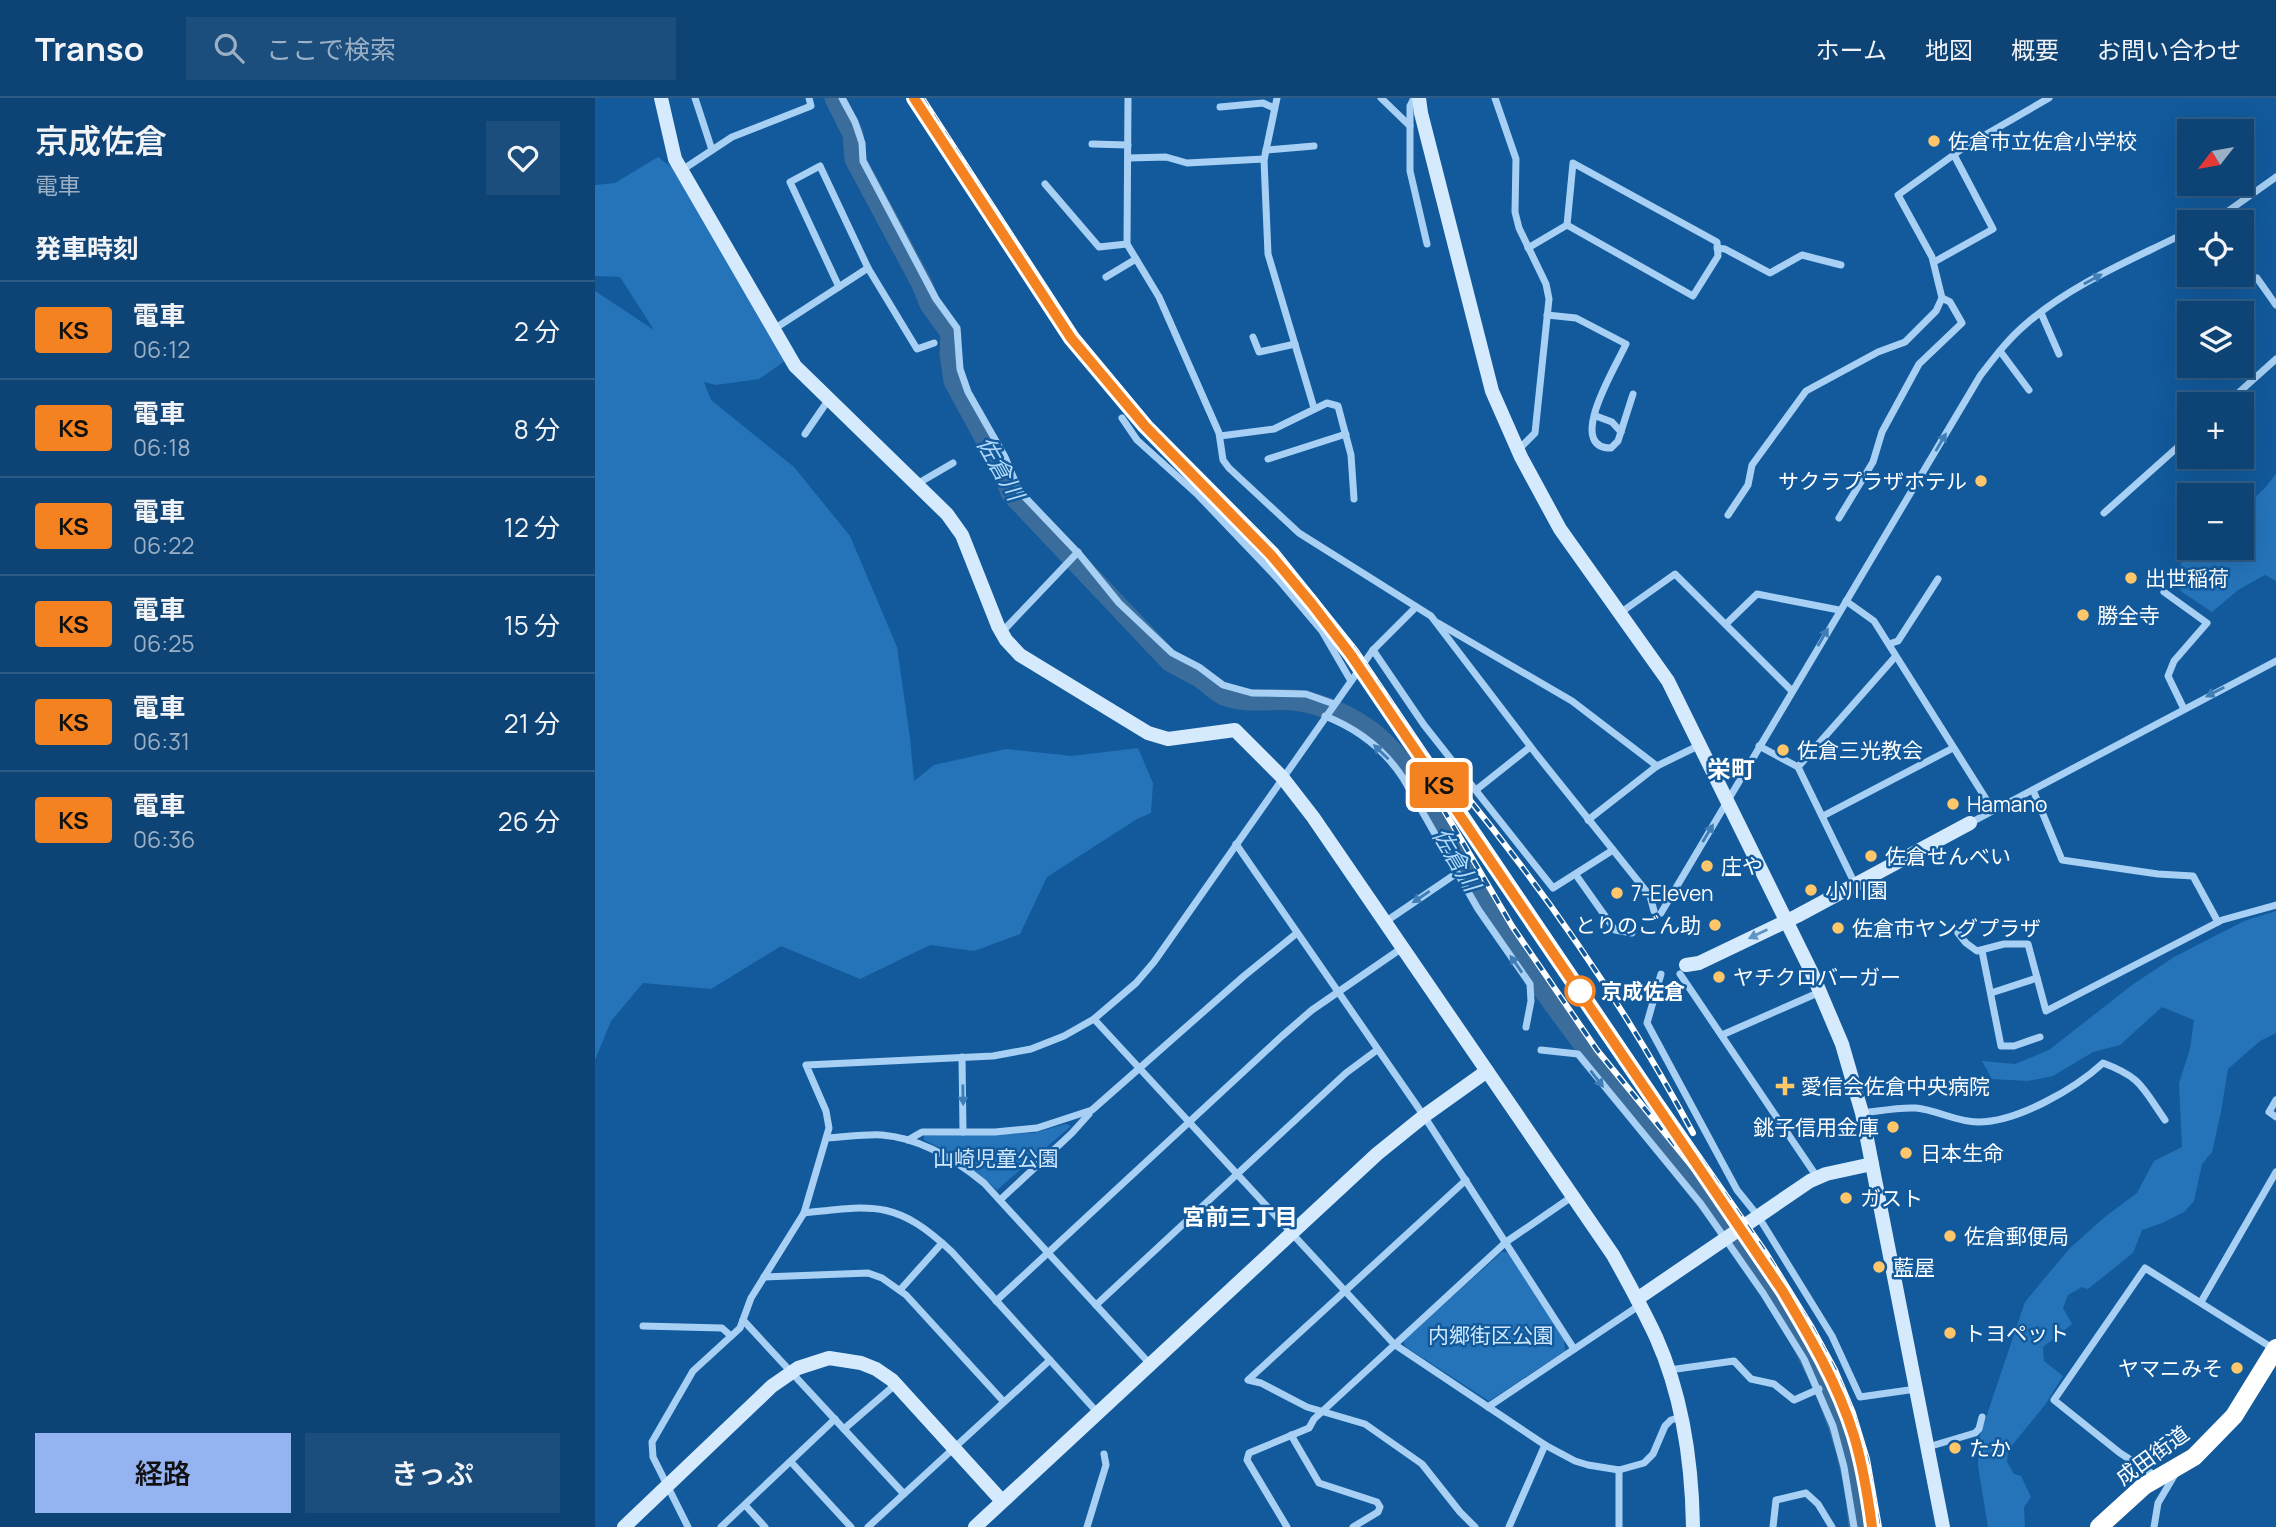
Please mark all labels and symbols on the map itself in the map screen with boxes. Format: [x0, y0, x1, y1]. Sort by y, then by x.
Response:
north arrow [2177, 119, 2254, 196]
place label: 佐倉市立佐倉小学校 [1948, 127, 2137, 155]
marker: 佐倉市立佐倉小学校 [1926, 133, 1942, 149]
one-way arrow [2084, 274, 2104, 286]
water label: 佐倉川 [970, 430, 1034, 508]
one-way arrow [1935, 433, 1947, 452]
place label: サクラプラザホテル [1778, 467, 1967, 495]
marker: サクラプラザホテル [1973, 473, 1989, 489]
place label: 出世稲荷 [2145, 564, 2229, 592]
marker: 出世稲荷 [2123, 570, 2139, 586]
place label: 勝全寺 [2097, 601, 2160, 629]
marker: 勝全寺 [2075, 607, 2091, 623]
one-way arrow [1817, 627, 1829, 647]
one-way arrow [2205, 686, 2225, 698]
place label: 佐倉三光教会 [1797, 736, 1923, 764]
marker: 佐倉三光教会 [1775, 742, 1791, 758]
one-way arrow [1373, 744, 1390, 760]
district label: 栄町 [1707, 752, 1755, 785]
line badge: KS [1407, 762, 1471, 808]
place label: Hamano [1967, 790, 2047, 818]
marker: Hamano [1945, 796, 1961, 812]
water label: 佐倉川 [1426, 821, 1490, 899]
one-way arrow [1702, 824, 1715, 843]
place label: 佐倉せんべい [1885, 842, 2011, 870]
marker: 佐倉せんべい [1863, 848, 1879, 864]
place label: 庄や [1721, 852, 1763, 880]
marker: 庄や [1699, 858, 1715, 874]
place label: 小川園 [1825, 876, 1888, 904]
place label: 7-Eleven [1631, 879, 1714, 907]
marker: 小川園 [1803, 882, 1819, 898]
marker: 7-Eleven [1609, 885, 1625, 901]
one-way arrow [1412, 890, 1430, 904]
place label: とりのごん助 [1575, 911, 1701, 939]
place label: 佐倉市ヤングプラザ [1852, 914, 2041, 942]
marker: とりのごん助 [1707, 917, 1723, 933]
marker: 佐倉市ヤングプラザ [1830, 920, 1846, 936]
one-way arrow [1748, 929, 1768, 940]
one-way arrow [1509, 955, 1523, 973]
place label: ヤチクロバーガー [1733, 963, 1901, 991]
marker: ヤチクロバーガー [1711, 969, 1727, 985]
marker: 京成佐倉 [1565, 976, 1595, 1006]
place label: 京成佐倉 [1601, 977, 1685, 1005]
one-way arrow [1589, 1069, 1604, 1087]
place label: 愛信会佐倉中央病院 [1801, 1072, 1990, 1100]
marker: 愛信会佐倉中央病院 [1775, 1076, 1795, 1096]
one-way arrow [957, 1084, 968, 1106]
place label: 銚子信用金庫 [1753, 1113, 1879, 1141]
marker: 銚子信用金庫 [1885, 1119, 1901, 1135]
place label: 日本生命 [1920, 1139, 2004, 1167]
park label: 山崎児童公園 [933, 1144, 1059, 1172]
marker: 日本生命 [1898, 1145, 1914, 1161]
place label: ガスト [1860, 1184, 1923, 1212]
marker: ガスト [1838, 1190, 1854, 1206]
district label: 宮前三丁目 [1183, 1200, 1298, 1232]
place label: 佐倉郵便局 [1964, 1222, 2069, 1250]
marker: 佐倉郵便局 [1942, 1228, 1958, 1244]
place label: 藍屋 [1893, 1253, 1935, 1281]
marker: 藍屋 [1871, 1259, 1887, 1275]
place label: トヨペット [1964, 1319, 2069, 1347]
park label: 内郷街区公園 [1428, 1321, 1554, 1349]
marker: トヨペット [1942, 1325, 1958, 1341]
place label: ヤマニみそ [2118, 1354, 2223, 1382]
marker: ヤマニみそ [2229, 1360, 2245, 1376]
street label: 成田街道 [2110, 1419, 2194, 1491]
place label: たか [1969, 1434, 2011, 1462]
marker: たか [1947, 1440, 1963, 1456]

